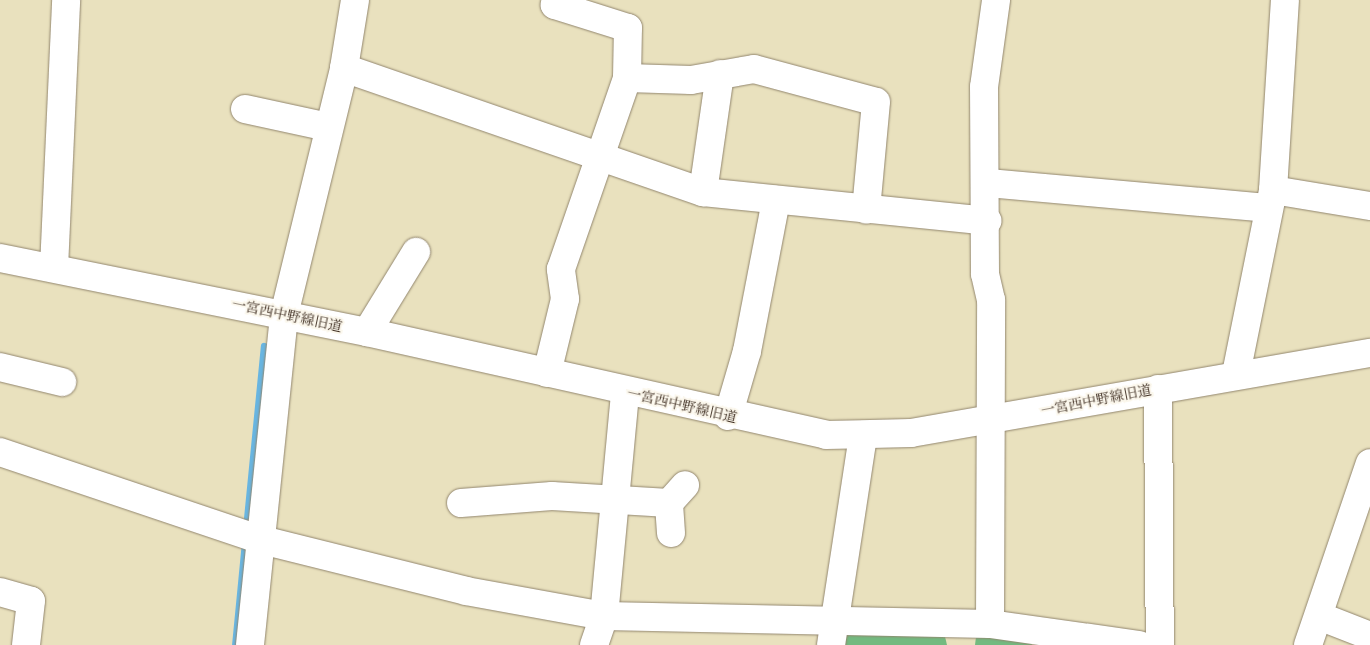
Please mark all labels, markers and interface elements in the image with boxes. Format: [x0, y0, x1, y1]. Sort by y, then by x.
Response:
street label: 一宮西中野線旧道 [230, 295, 344, 335]
street label: 一宮西中野線旧道 [1039, 381, 1153, 419]
street label: 一宮西中野線旧道 [626, 384, 738, 426]

